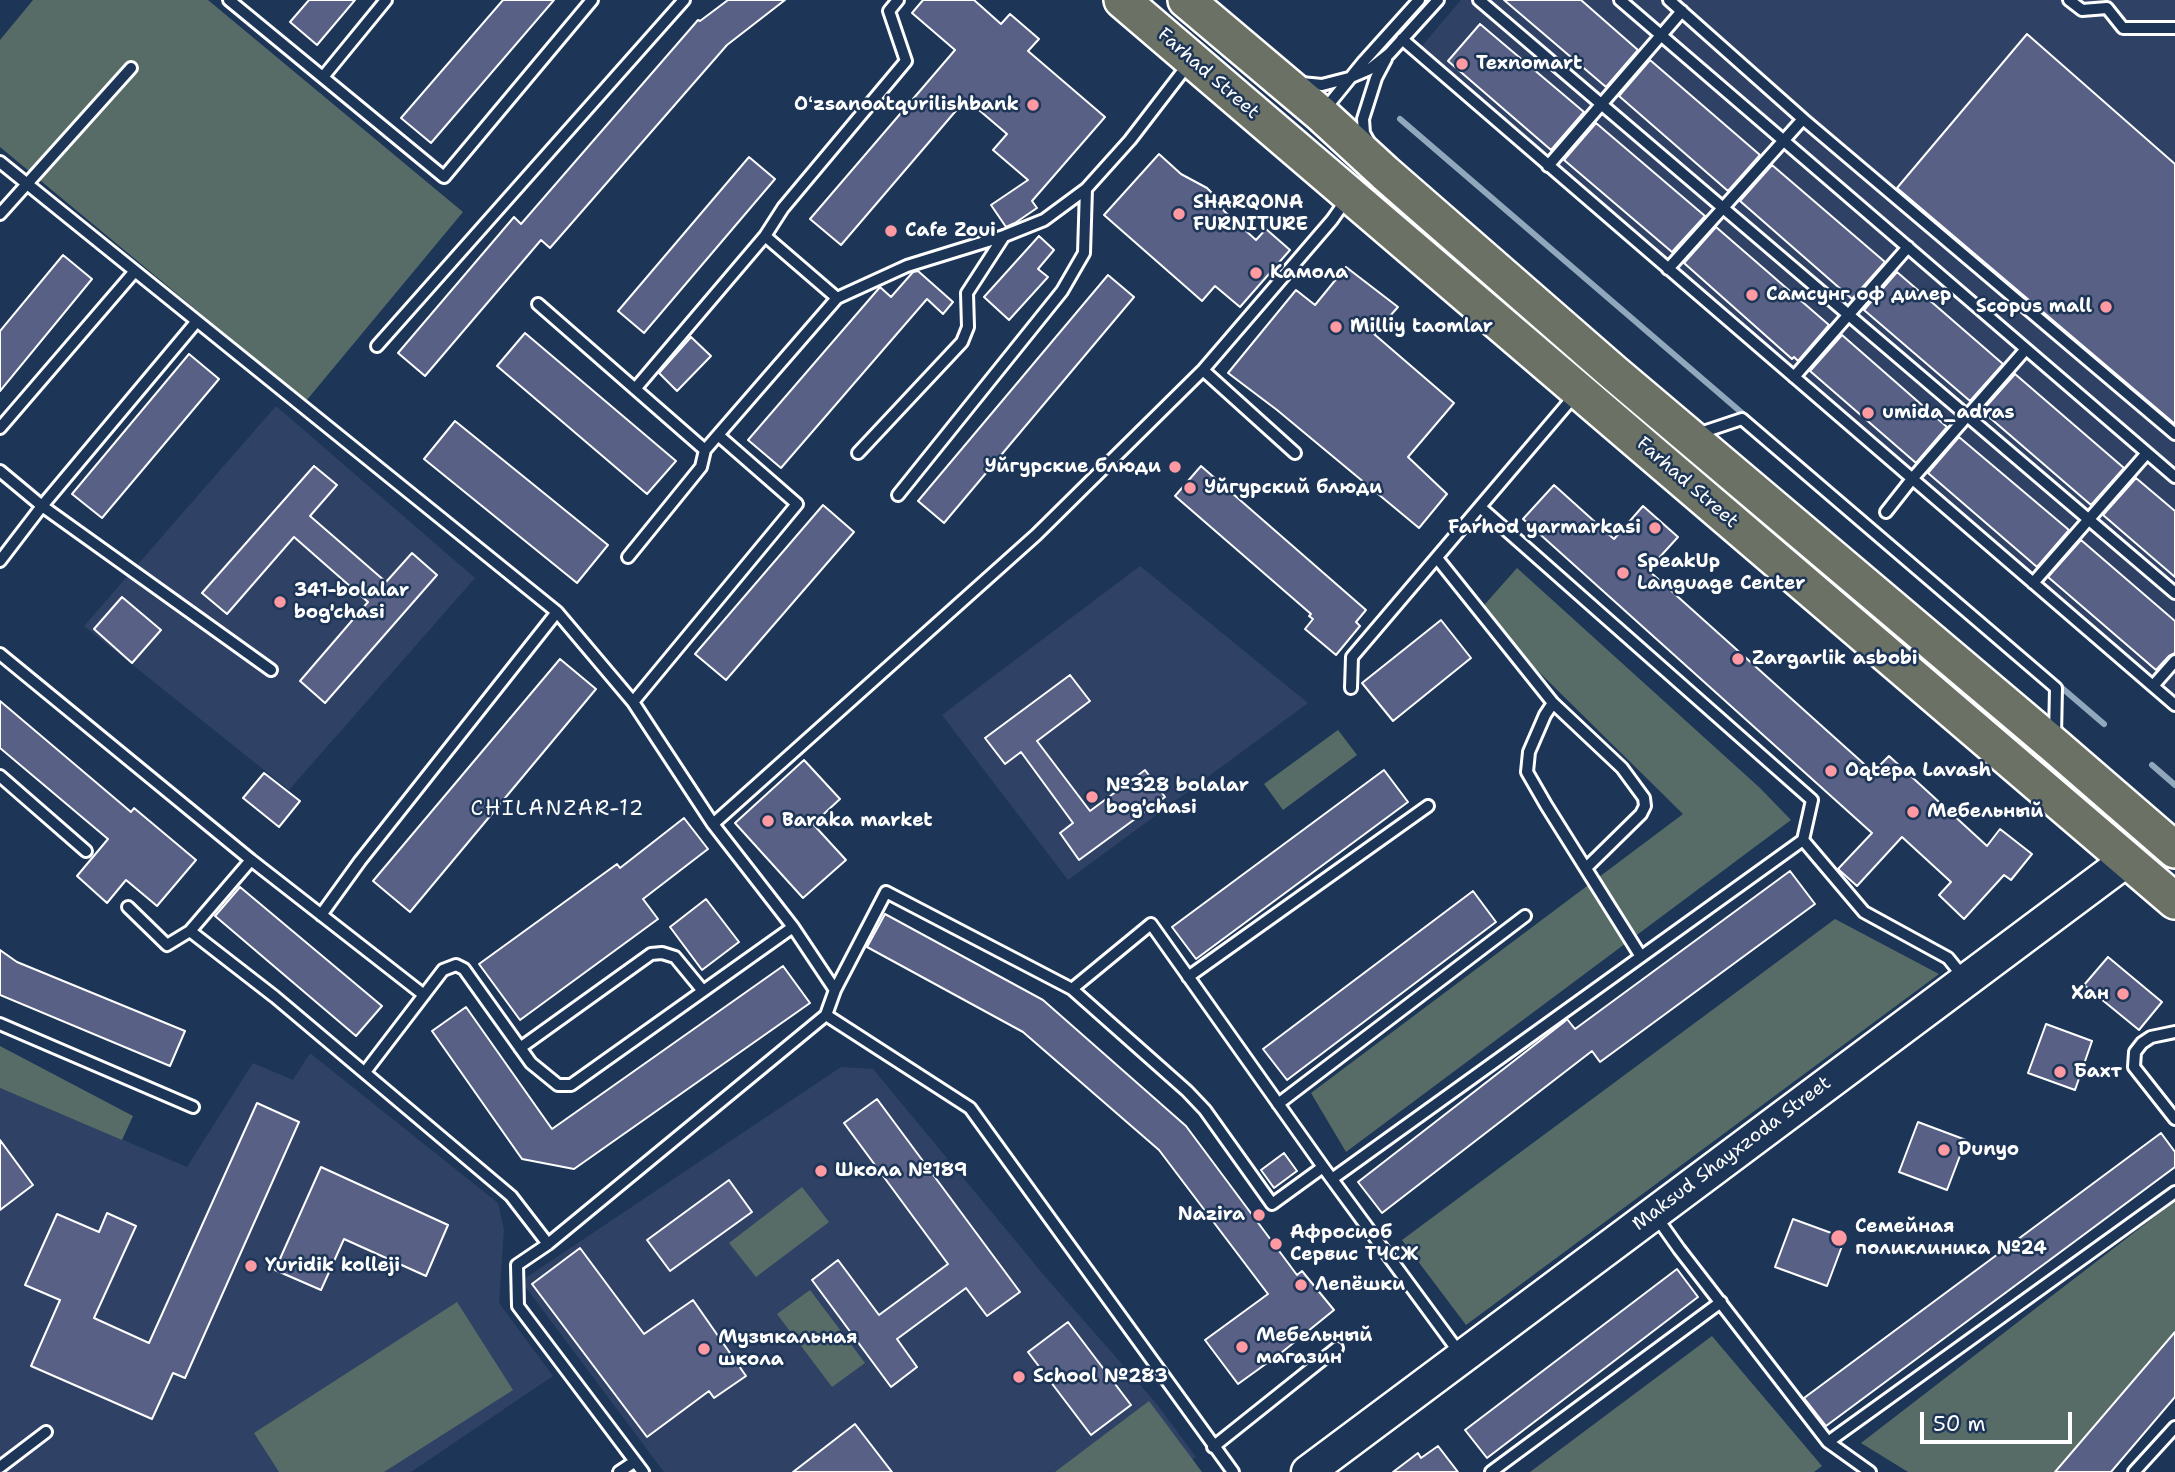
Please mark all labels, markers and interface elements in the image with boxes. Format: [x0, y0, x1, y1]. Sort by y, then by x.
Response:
street label: Farhad Street [1153, 24, 1263, 124]
place label: Texnomart [1476, 53, 1582, 75]
marker: Texnomart [1454, 56, 1470, 72]
place label: Oʻzsanoatqurilishbank [794, 94, 1019, 116]
marker: Oʻzsanoatqurilishbank [1025, 97, 1041, 113]
place label: SHARQONA FURNITURE [1193, 192, 1308, 236]
marker: SHARQONA FURNITURE [1171, 206, 1187, 222]
place label: Cafe Zoui [905, 220, 996, 242]
marker: Cafe Zoui [883, 223, 899, 239]
place label: Камола [1270, 262, 1348, 284]
marker: Камола [1248, 265, 1264, 281]
place label: Самсунг оф дилер [1766, 284, 1951, 306]
marker: Самсунг оф дилер [1744, 287, 1760, 303]
place label: Scopus mall [1976, 296, 2092, 318]
marker: Scopus mall [2098, 299, 2114, 315]
place label: Milliy taomlar [1350, 316, 1493, 338]
marker: Milliy taomlar [1328, 319, 1344, 335]
place label: umida_adras [1882, 402, 2014, 424]
marker: umida_adras [1860, 405, 1876, 421]
street label: Farhad Street [1632, 433, 1742, 533]
place label: Уйгурские блюди [985, 456, 1161, 478]
marker: Уйгурские блюди [1167, 459, 1183, 475]
place label: Уйгурский блюди [1204, 477, 1382, 499]
marker: Уйгурский блюди [1182, 480, 1198, 496]
place label: Farhod yarmarkasi [1448, 517, 1641, 539]
marker: Farhod yarmarkasi [1647, 520, 1663, 536]
place label: SpeakUp Language Center [1637, 551, 1805, 595]
marker: SpeakUp Language Center [1615, 565, 1631, 581]
place label: 341-bolalar bog'chasi [294, 580, 409, 624]
marker: 341-bolalar bog'chasi [272, 594, 288, 610]
place label: Zargarlik asbobi [1752, 648, 1918, 670]
marker: Zargarlik asbobi [1730, 651, 1746, 667]
place label: Oqtepa Lavash [1845, 760, 1991, 782]
marker: Oqtepa Lavash [1823, 763, 1839, 779]
place label: №328 bolalar bog'chasi [1106, 775, 1249, 819]
marker: №328 bolalar bog'chasi [1084, 789, 1100, 805]
district label: CHILANZAR-12 [472, 797, 644, 823]
place label: Мебельный [1927, 801, 2044, 823]
marker: Мебельный [1905, 804, 1921, 820]
place label: Baraka market [782, 810, 933, 832]
marker: Baraka market [760, 813, 776, 829]
place label: Хан [2071, 983, 2109, 1005]
marker: Хан [2115, 986, 2131, 1002]
place label: Бахт [2074, 1061, 2122, 1083]
marker: Бахт [2052, 1064, 2068, 1080]
street label: Maksud Shayxzoda Street [1628, 1072, 1836, 1236]
place label: Dunyo [1958, 1139, 2019, 1161]
marker: Dunyo [1936, 1142, 1952, 1158]
place label: Школа №189 [835, 1160, 967, 1182]
marker: Школа №189 [813, 1163, 829, 1179]
place label: Nazira [1178, 1204, 1245, 1226]
marker: Nazira [1251, 1207, 1267, 1223]
place label: Семейная поликлиника №24 [1855, 1216, 2047, 1260]
place label: Афросиоб Сервис ТЧСЖ [1290, 1222, 1418, 1266]
marker: Семейная поликлиника №24 [1829, 1228, 1849, 1248]
marker: Афросиоб Сервис ТЧСЖ [1268, 1236, 1284, 1252]
place label: Yuridik kolleji [265, 1255, 400, 1277]
marker: Yuridik kolleji [243, 1258, 259, 1274]
place label: Лепёшки [1315, 1274, 1405, 1296]
marker: Лепёшки [1293, 1277, 1309, 1293]
place label: Мебельный магазин [1256, 1325, 1373, 1369]
place label: Музыкальная школа [718, 1327, 857, 1371]
marker: Мебельный магазин [1234, 1339, 1250, 1355]
marker: Музыкальная школа [696, 1341, 712, 1357]
place label: School №283 [1033, 1366, 1168, 1388]
marker: School №283 [1011, 1369, 1027, 1385]
scale bar [1923, 1398, 2075, 1442]
text: 50 m [1933, 1410, 1986, 1438]

